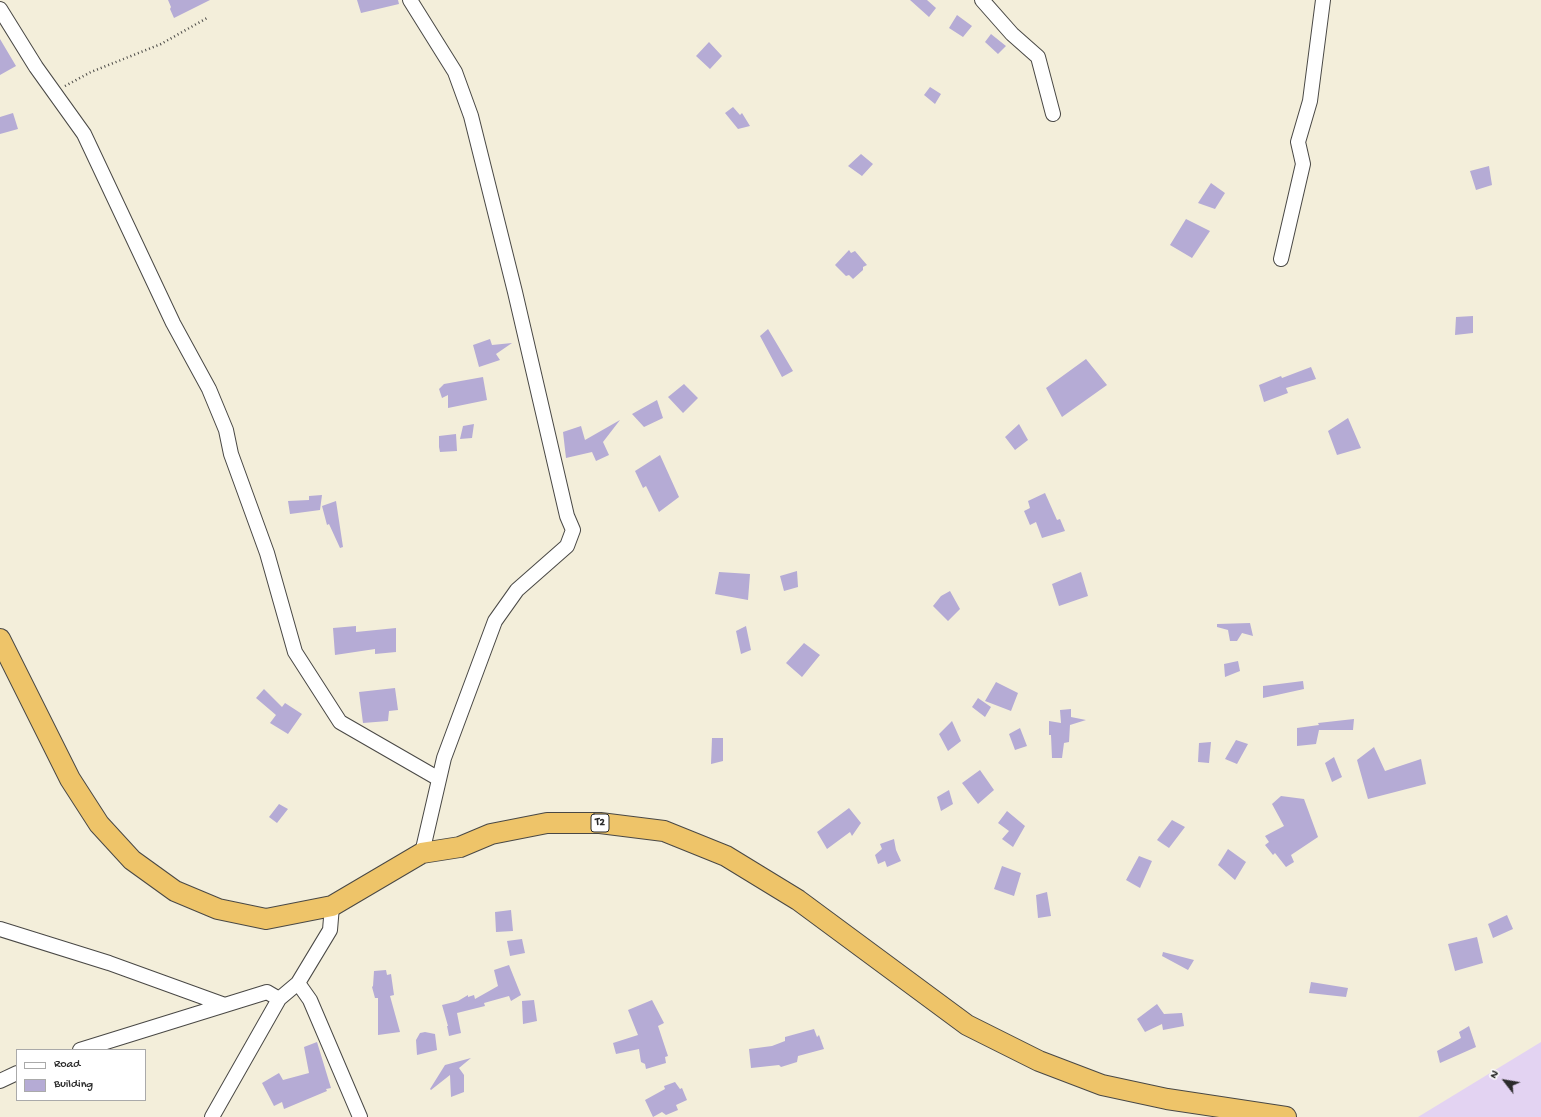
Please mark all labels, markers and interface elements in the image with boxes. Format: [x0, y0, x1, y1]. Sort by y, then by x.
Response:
road number: T2 [591, 814, 609, 832]
legend [16, 1049, 146, 1101]
text: Road [54, 1058, 80, 1072]
north arrow [1485, 1061, 1525, 1101]
text: N [1488, 1069, 1502, 1081]
text: Building [54, 1078, 93, 1092]

